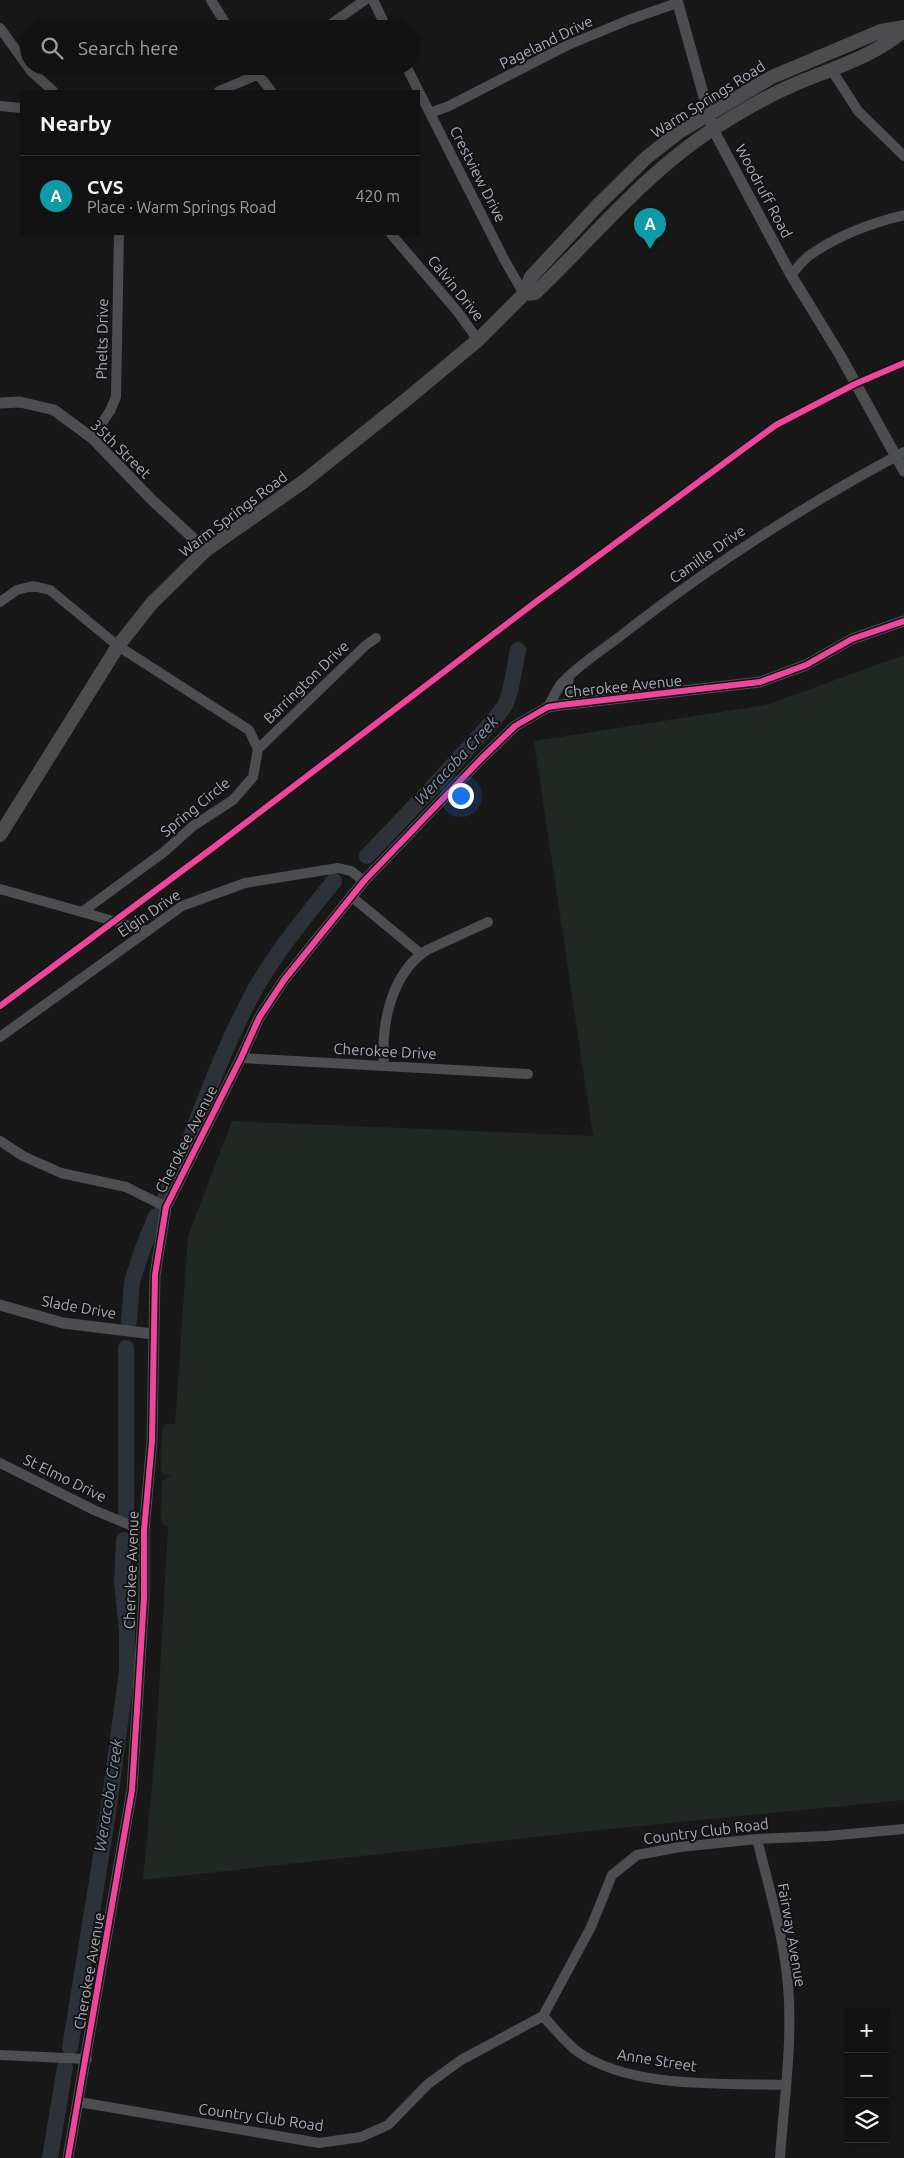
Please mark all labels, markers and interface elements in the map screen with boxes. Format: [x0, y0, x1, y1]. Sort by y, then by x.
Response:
street label: Pageland Drive [497, 12, 595, 72]
search box [20, 20, 420, 75]
icon: search [38, 34, 66, 62]
text: Search here [78, 37, 178, 59]
street label: Warm Springs Road [648, 57, 768, 141]
text: Nearby [40, 111, 111, 135]
street label: Crestview Drive [447, 123, 509, 225]
street label: Woodruff Road [732, 141, 796, 241]
text: CVS [87, 176, 124, 198]
text: A [50, 187, 62, 205]
text: 420 m [355, 187, 400, 205]
text: Place · Warm Springs Road [87, 198, 276, 216]
pin: A [634, 208, 666, 249]
street label: Calvin Drive [424, 252, 488, 324]
street label: Phelts Drive [93, 298, 111, 380]
street label: 35th Street [88, 416, 155, 482]
street label: Warm Springs Road [176, 468, 290, 560]
street label: Camille Drive [666, 522, 748, 586]
street label: Barrington Drive [260, 637, 352, 727]
street label: Cherokee Avenue [563, 671, 683, 701]
water label: Weracoba Creek [410, 712, 502, 808]
street label: Spring Circle [157, 774, 233, 840]
your location [448, 783, 474, 809]
street label: Elgin Drive [114, 886, 184, 940]
street label: Cherokee Drive [333, 1040, 437, 1062]
street label: Cherokee Avenue [152, 1082, 220, 1196]
street label: Slade Drive [40, 1292, 118, 1322]
street label: St Elmo Drive [21, 1451, 109, 1505]
street label: Cherokee Avenue [120, 1511, 142, 1629]
water label: Weracoba Creek [90, 1736, 126, 1853]
street label: Country Club Road [642, 1815, 770, 1847]
street label: Fairway Avenue [774, 1882, 810, 1988]
street label: Cherokee Avenue [70, 1911, 108, 2031]
map controls [844, 2008, 889, 2143]
button: + [844, 2008, 889, 2053]
street label: Anne Street [616, 2045, 698, 2075]
button: − [844, 2053, 889, 2098]
button: layers [844, 2098, 889, 2143]
street label: Country Club Road [197, 2100, 325, 2134]

